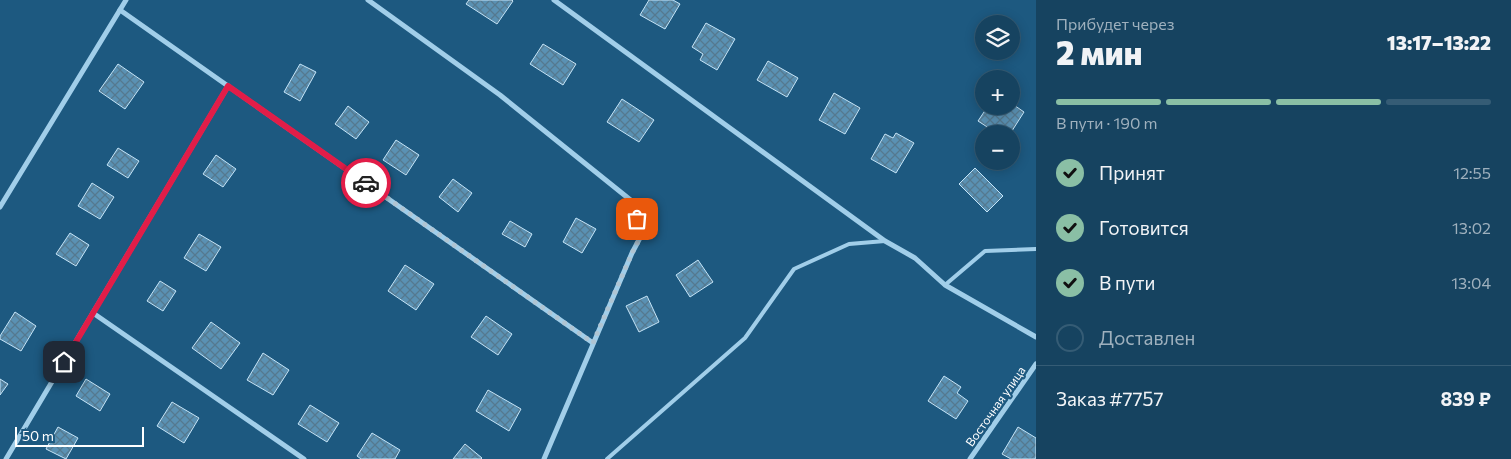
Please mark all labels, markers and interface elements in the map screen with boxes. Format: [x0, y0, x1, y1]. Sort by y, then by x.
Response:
text: Прибудет через [1056, 14, 1175, 33]
map controls [975, 15, 1020, 170]
button: layers [975, 15, 1020, 60]
text: 13:17–13:22 [1387, 31, 1491, 54]
text: 2 мин [1056, 32, 1142, 72]
button: + [975, 70, 1020, 115]
text: В пути · 190 m [1056, 113, 1157, 132]
button: − [975, 125, 1020, 170]
courier [341, 158, 391, 208]
icon: check [1056, 159, 1084, 187]
text: Принят [1099, 161, 1165, 184]
text: 12:55 [1453, 163, 1491, 182]
icon: car [352, 169, 380, 197]
pin [616, 198, 658, 240]
icon: bag [623, 205, 651, 233]
icon: check [1056, 214, 1084, 242]
text: Готовится [1099, 216, 1189, 239]
text: 13:02 [1452, 218, 1491, 237]
icon: check [1056, 269, 1084, 297]
text: В пути [1099, 271, 1155, 294]
text: 13:04 [1451, 273, 1491, 292]
text: Доставлен [1099, 326, 1195, 349]
pin [43, 341, 85, 383]
icon: home [50, 348, 78, 376]
street label: Восточная улица [962, 363, 1028, 449]
text: Заказ #7757 [1056, 387, 1164, 410]
text: 839 ₽ [1440, 387, 1491, 410]
scale bar [15, 424, 144, 447]
text: 50 m [22, 427, 54, 444]

